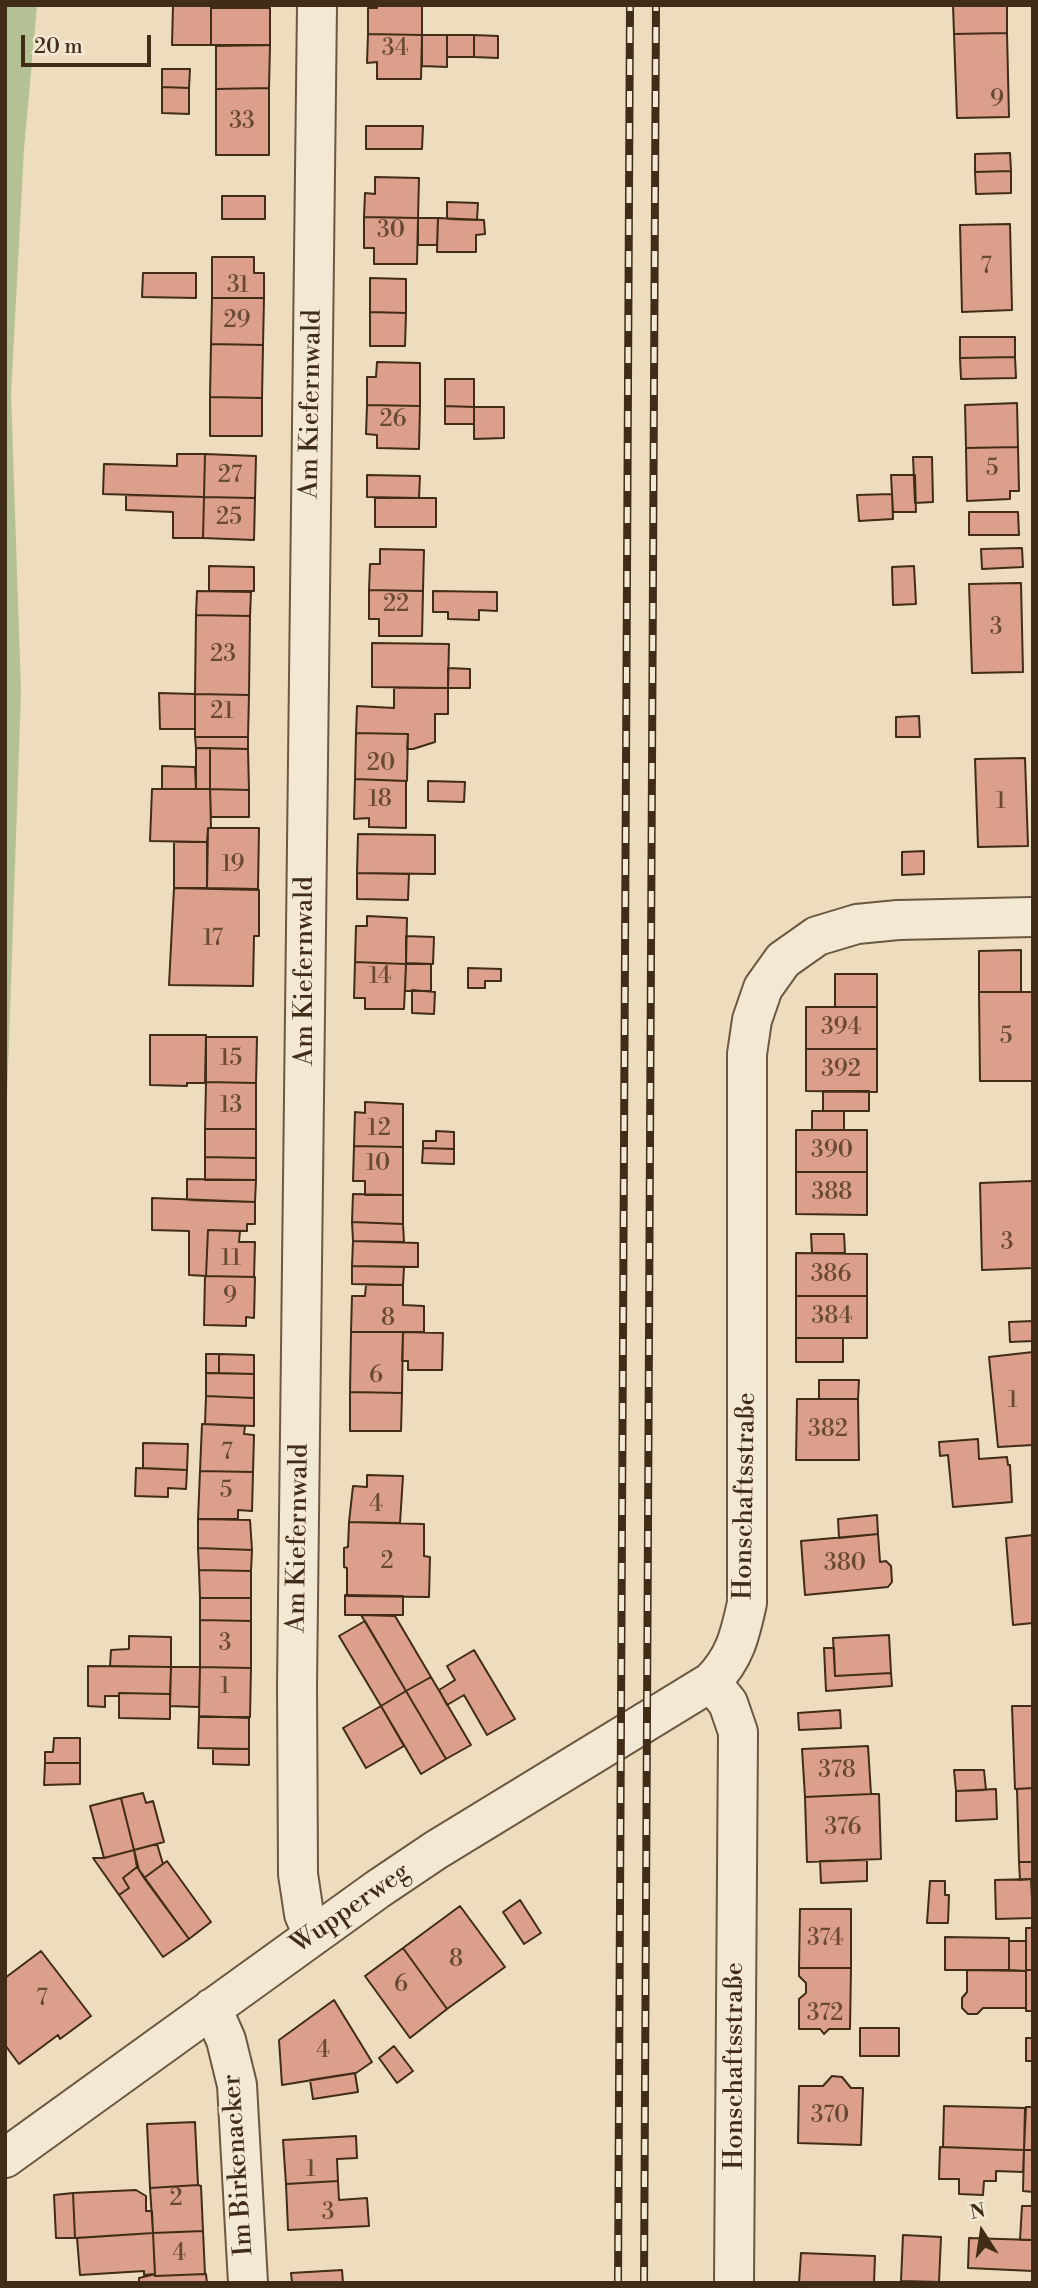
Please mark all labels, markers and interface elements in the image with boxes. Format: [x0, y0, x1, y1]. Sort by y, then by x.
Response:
scale bar [24, 21, 154, 65]
text: 20 m [34, 34, 83, 60]
house number: 34 [382, 35, 408, 63]
house number: 9 [990, 86, 1004, 114]
house number: 33 [229, 108, 255, 136]
house number: 30 [377, 217, 405, 245]
house number: 7 [980, 253, 992, 281]
house number: 31 [227, 272, 249, 300]
house number: 29 [223, 307, 251, 335]
street label: Am Kiefernwald [295, 309, 329, 499]
house number: 26 [379, 406, 407, 434]
house number: 5 [986, 455, 998, 483]
house number: 27 [218, 462, 242, 490]
house number: 25 [216, 504, 242, 532]
house number: 22 [383, 591, 409, 619]
house number: 3 [990, 614, 1002, 642]
house number: 23 [210, 641, 236, 669]
house number: 21 [210, 698, 234, 726]
house number: 20 [367, 750, 395, 778]
house number: 18 [368, 786, 392, 814]
house number: 1 [996, 788, 1006, 816]
house number: 19 [221, 851, 245, 879]
street label: Am Kiefernwald [290, 876, 322, 1066]
house number: 17 [203, 925, 223, 953]
house number: 14 [369, 963, 391, 991]
house number: 394 [821, 1014, 861, 1042]
house number: 5 [1000, 1023, 1012, 1051]
house number: 15 [220, 1045, 242, 1073]
house number: 392 [821, 1056, 861, 1084]
house number: 13 [220, 1092, 242, 1120]
house number: 12 [367, 1115, 391, 1143]
house number: 390 [811, 1137, 853, 1165]
house number: 10 [366, 1150, 390, 1178]
house number: 388 [812, 1179, 852, 1207]
house number: 3 [1001, 1229, 1013, 1257]
house number: 11 [221, 1245, 241, 1273]
house number: 386 [811, 1261, 851, 1289]
house number: 9 [223, 1283, 237, 1311]
house number: 384 [812, 1303, 852, 1331]
house number: 8 [381, 1305, 395, 1333]
house number: 6 [369, 1362, 383, 1390]
house number: 1 [1008, 1387, 1018, 1415]
street label: Honschaftsstraße [729, 1392, 763, 1600]
house number: 382 [808, 1416, 848, 1444]
house number: 7 [221, 1439, 233, 1467]
street label: Am Kiefernwald [282, 1443, 316, 1633]
house number: 5 [220, 1477, 232, 1505]
house number: 4 [369, 1491, 383, 1519]
house number: 2 [380, 1548, 394, 1576]
house number: 380 [824, 1550, 866, 1578]
house number: 3 [219, 1630, 231, 1658]
house number: 1 [220, 1673, 230, 1701]
house number: 378 [818, 1757, 856, 1785]
house number: 376 [824, 1814, 862, 1842]
street label: Wupperweg [286, 1857, 416, 1961]
house number: 374 [807, 1925, 843, 1953]
house number: 8 [449, 1946, 463, 1974]
street label: Honschaftsstraße [720, 1962, 752, 2170]
house number: 6 [394, 1971, 408, 1999]
house number: 7 [36, 1985, 48, 2013]
house number: 372 [807, 2000, 843, 2028]
house number: 4 [316, 2037, 330, 2065]
street label: Im Birkenacker [217, 2073, 261, 2257]
house number: 370 [811, 2102, 849, 2130]
house number: 1 [306, 2156, 316, 2184]
house number: 2 [169, 2185, 183, 2213]
north arrow [947, 2197, 1017, 2267]
text: N [968, 2198, 987, 2225]
house number: 3 [322, 2199, 334, 2227]
house number: 4 [172, 2240, 186, 2268]

